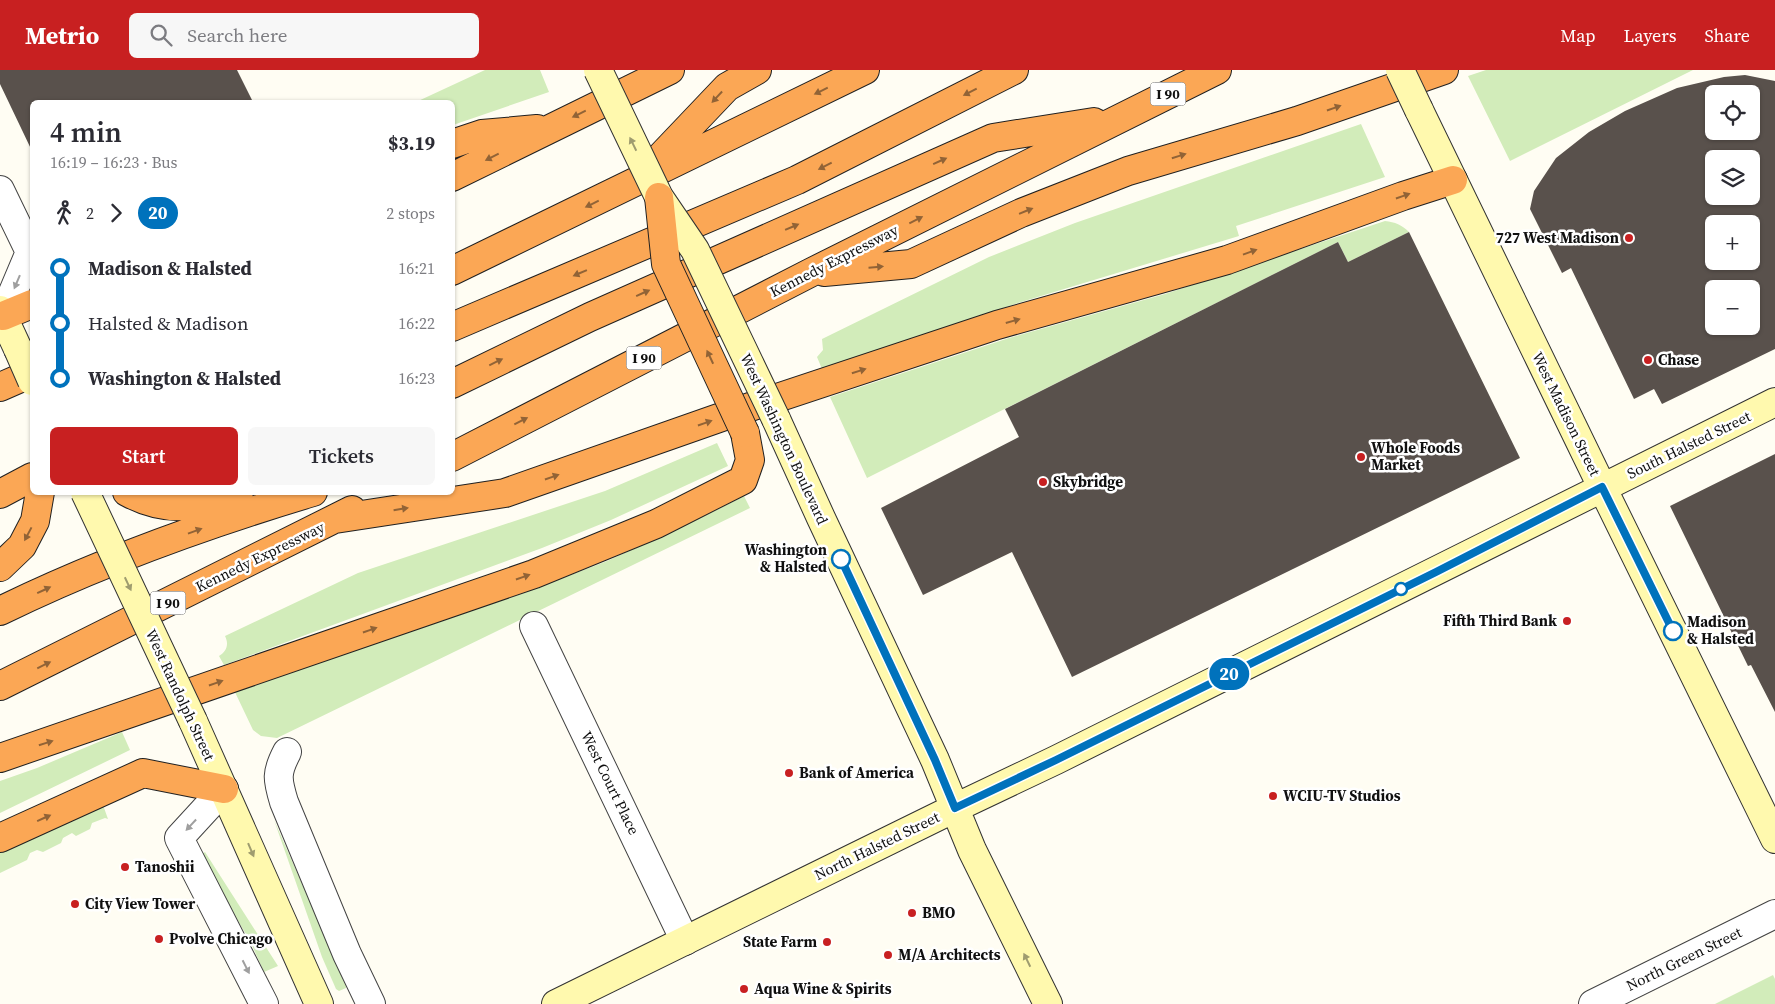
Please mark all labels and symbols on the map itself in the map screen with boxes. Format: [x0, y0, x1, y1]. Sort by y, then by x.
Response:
road number: I 90 [1150, 82, 1186, 106]
one-way arrow [814, 87, 828, 95]
one-way arrow [963, 88, 978, 96]
one-way arrow [711, 91, 723, 103]
one-way arrow [1327, 104, 1342, 111]
one-way arrow [572, 110, 586, 118]
one-way arrow [629, 136, 637, 151]
one-way arrow [1172, 151, 1187, 159]
one-way arrow [485, 153, 499, 161]
one-way arrow [933, 157, 947, 165]
one-way arrow [818, 162, 833, 170]
one-way arrow [1396, 192, 1411, 200]
one-way arrow [585, 200, 600, 208]
one-way arrow [1019, 206, 1033, 214]
one-way arrow [909, 216, 923, 224]
street label: Kennedy Expressway [766, 219, 902, 302]
one-way arrow [785, 222, 799, 230]
place label: 727 West Madison [1496, 227, 1619, 248]
marker: 727 West Madison [1623, 232, 1635, 244]
one-way arrow [1243, 248, 1258, 256]
one-way arrow [868, 263, 884, 271]
one-way arrow [573, 269, 587, 277]
one-way arrow [13, 275, 21, 289]
one-way arrow [636, 288, 650, 296]
one-way arrow [1006, 316, 1021, 324]
road number: I 90 [626, 346, 662, 370]
street label: West Madison Street [1527, 348, 1606, 480]
place label: Chase [1658, 349, 1699, 370]
one-way arrow [705, 350, 714, 365]
street label: West Washington Boulevard [735, 350, 834, 528]
marker: Chase [1642, 354, 1654, 366]
one-way arrow [489, 358, 503, 366]
one-way arrow [852, 367, 867, 375]
street label: South Halsted Street [1623, 405, 1754, 484]
one-way arrow [514, 417, 529, 425]
one-way arrow [698, 419, 713, 427]
place label: Whole Foods Market [1371, 437, 1460, 475]
marker: Whole Foods Market [1355, 451, 1367, 463]
place label: Skybridge [1053, 471, 1123, 492]
one-way arrow [544, 472, 559, 480]
marker: Skybridge [1037, 476, 1049, 488]
one-way arrow [393, 505, 409, 513]
street label: Kennedy Expressway [192, 516, 328, 597]
one-way arrow [24, 527, 32, 541]
one-way arrow [188, 527, 203, 535]
place label: Washington & Halsted [745, 539, 827, 577]
marker: Washington & Halsted [831, 549, 851, 569]
one-way arrow [516, 573, 531, 580]
one-way arrow [125, 577, 133, 591]
unlabelled marker [1394, 582, 1408, 596]
one-way arrow [37, 585, 51, 593]
road number: I 90 [150, 592, 186, 614]
place label: Fifth Third Bank [1443, 610, 1557, 631]
place label: Madison & Halsted [1687, 611, 1754, 649]
marker: Fifth Third Bank [1561, 615, 1573, 627]
marker: Madison & Halsted [1663, 621, 1683, 641]
street label: West Randolph Street [141, 626, 220, 764]
one-way arrow [363, 626, 378, 634]
line badge: 20 [1206, 658, 1252, 690]
one-way arrow [36, 661, 51, 669]
one-way arrow [209, 679, 224, 687]
street label: West Court Place [576, 727, 645, 838]
one-way arrow [39, 738, 54, 746]
place label: Bank of America [799, 762, 915, 783]
marker: Bank of America [783, 767, 795, 779]
place label: WCIU-TV Studios [1283, 785, 1401, 806]
marker: WCIU-TV Studios [1267, 790, 1279, 802]
street label: North Halsted Street [811, 806, 943, 885]
one-way arrow [37, 813, 52, 822]
one-way arrow [185, 819, 197, 831]
one-way arrow [247, 843, 255, 857]
place label: Tanoshii [135, 856, 195, 877]
marker: Tanoshii [119, 861, 131, 873]
place label: City View Tower [85, 893, 195, 914]
marker: City View Tower [69, 898, 81, 910]
place label: BMO [922, 902, 956, 923]
marker: BMO [906, 907, 918, 919]
street label: North Green Street [1622, 921, 1745, 996]
place label: Pvolve Chicago [169, 928, 273, 949]
place label: State Farm [743, 931, 817, 952]
marker: Pvolve Chicago [153, 933, 165, 945]
marker: State Farm [821, 936, 833, 948]
place label: M/A Architects [898, 944, 1001, 965]
marker: M/A Architects [882, 949, 894, 961]
one-way arrow [1022, 953, 1030, 967]
one-way arrow [242, 960, 250, 974]
place label: Aqua Wine & Spirits [754, 978, 892, 999]
marker: Aqua Wine & Spirits [738, 983, 750, 995]

